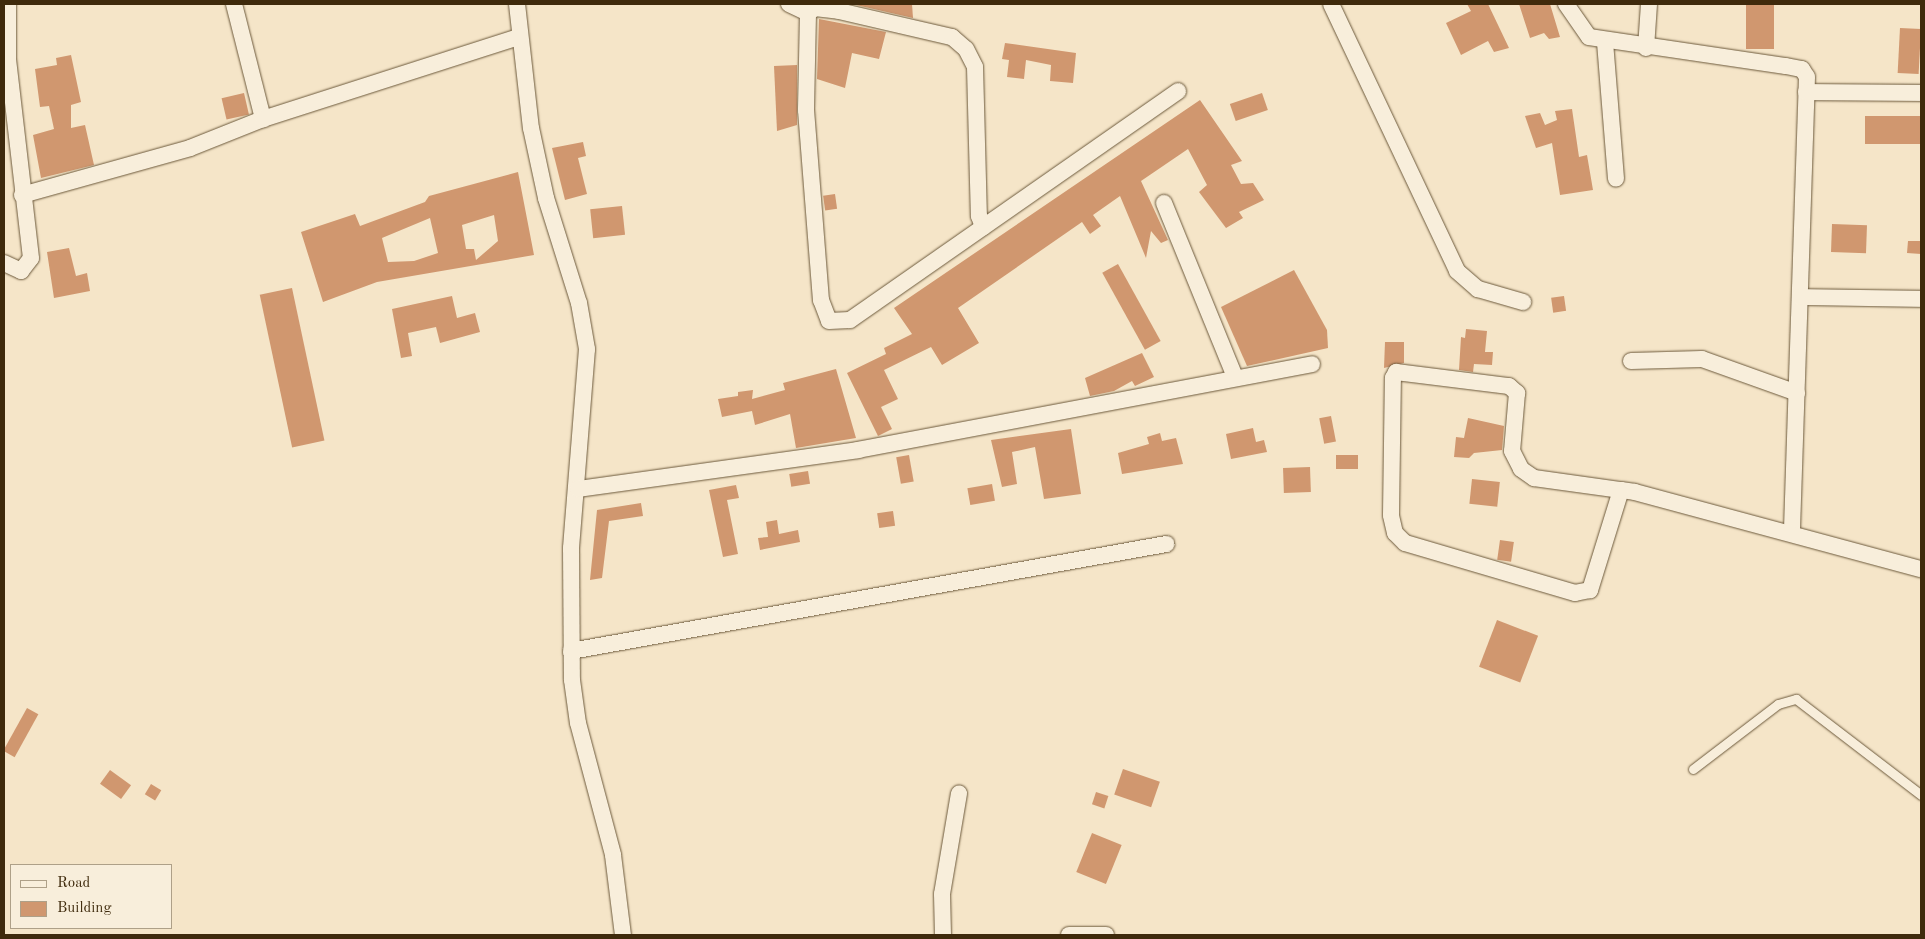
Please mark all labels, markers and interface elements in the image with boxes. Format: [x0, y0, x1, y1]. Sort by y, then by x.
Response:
legend [10, 864, 172, 929]
text: Road [57, 876, 90, 891]
text: Building [57, 901, 112, 916]

